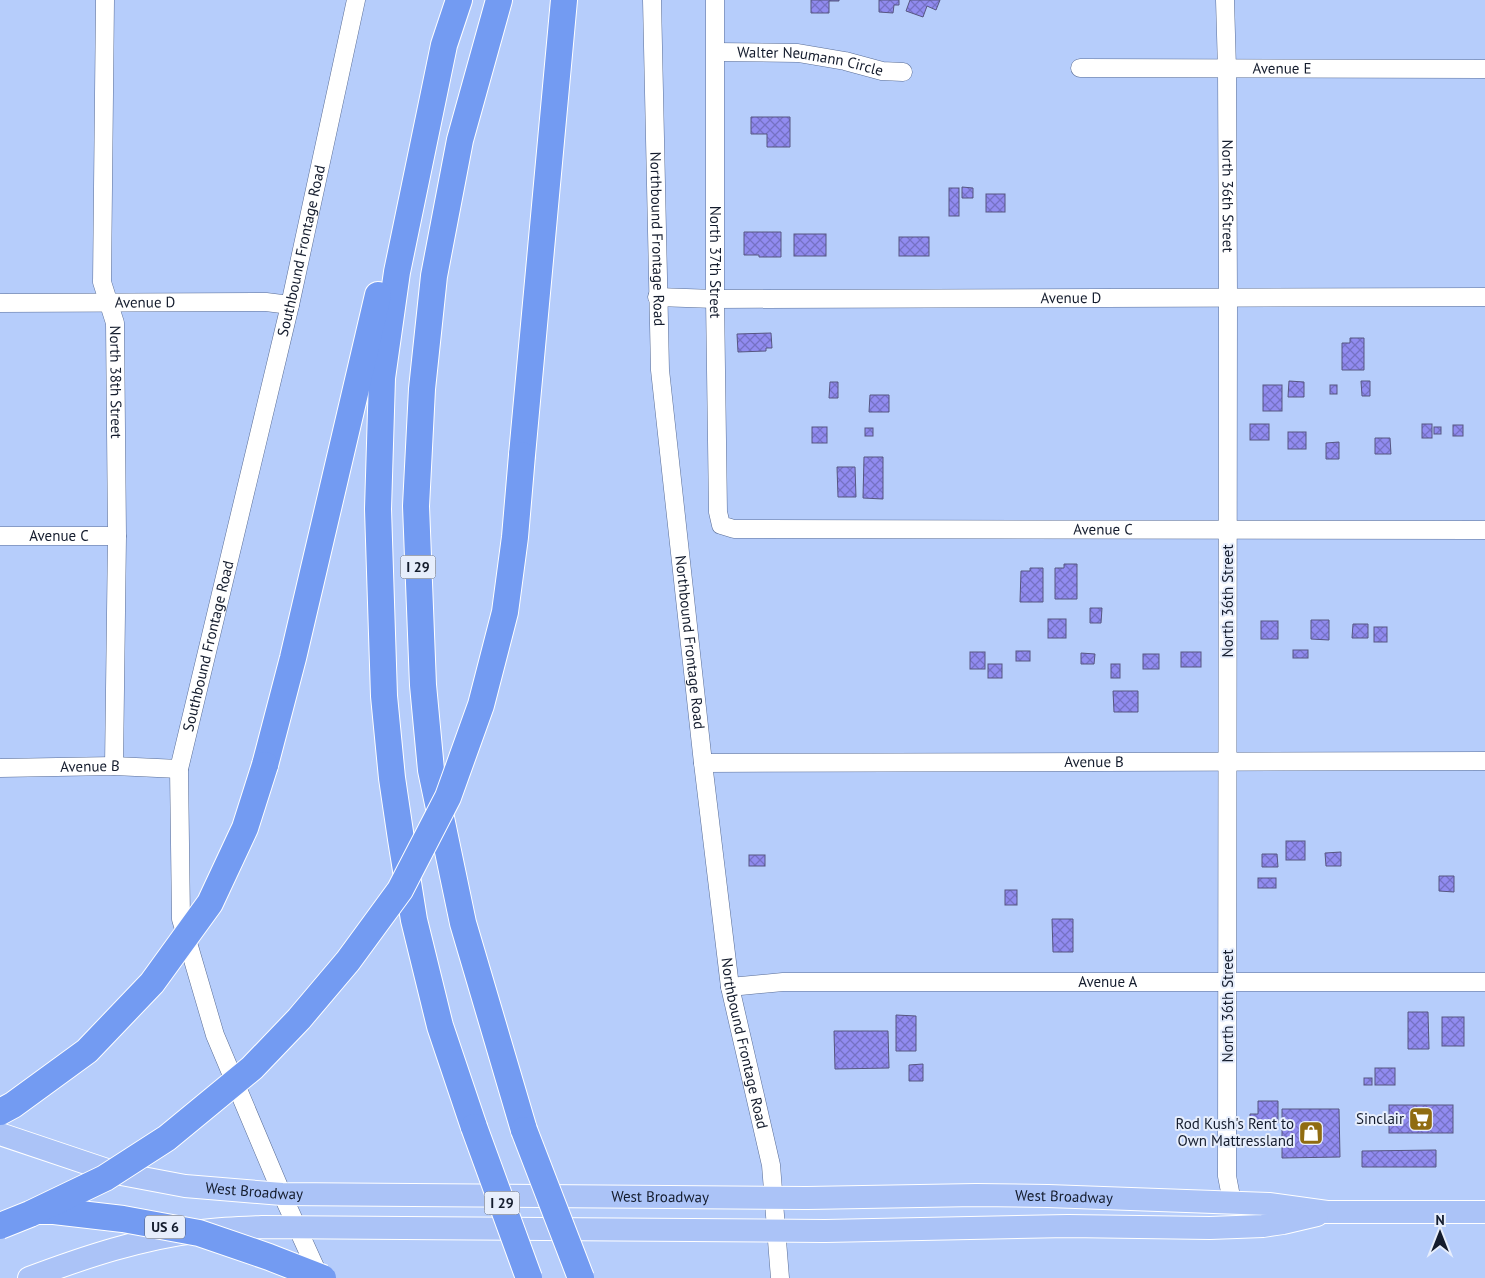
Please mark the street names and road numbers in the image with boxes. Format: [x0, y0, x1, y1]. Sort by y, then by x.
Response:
street label: Walter Neumann Circle [737, 42, 885, 80]
street label: Avenue E [1252, 58, 1312, 78]
street label: North 36th Street [1218, 139, 1238, 253]
street label: Northbound Frontage Road [646, 151, 669, 327]
street label: Southbound Frontage Road [273, 163, 329, 339]
street label: North 37th Street [706, 206, 725, 318]
street label: Avenue D [1041, 288, 1101, 307]
street label: Avenue D [115, 292, 175, 312]
street label: North 38th Street [106, 325, 126, 439]
street label: Avenue C [1073, 519, 1133, 539]
street label: Avenue C [29, 526, 89, 545]
street label: North 36th Street [1218, 545, 1237, 657]
street label: Northbound Frontage Road [671, 554, 709, 730]
road number: I 29 [400, 556, 436, 578]
street label: Southbound Frontage Road [178, 559, 238, 733]
street label: Avenue B [1064, 752, 1124, 771]
street label: Avenue B [60, 756, 120, 776]
street label: North 36th Street [1218, 950, 1237, 1062]
street label: Northbound Frontage Road [718, 957, 772, 1131]
street label: Avenue A [1078, 972, 1138, 991]
street label: West Broadway [205, 1178, 303, 1203]
street label: West Broadway [1015, 1186, 1113, 1207]
street label: West Broadway [611, 1187, 709, 1206]
road number: I 29 [484, 1192, 520, 1214]
road number: US 6 [145, 1216, 185, 1238]

